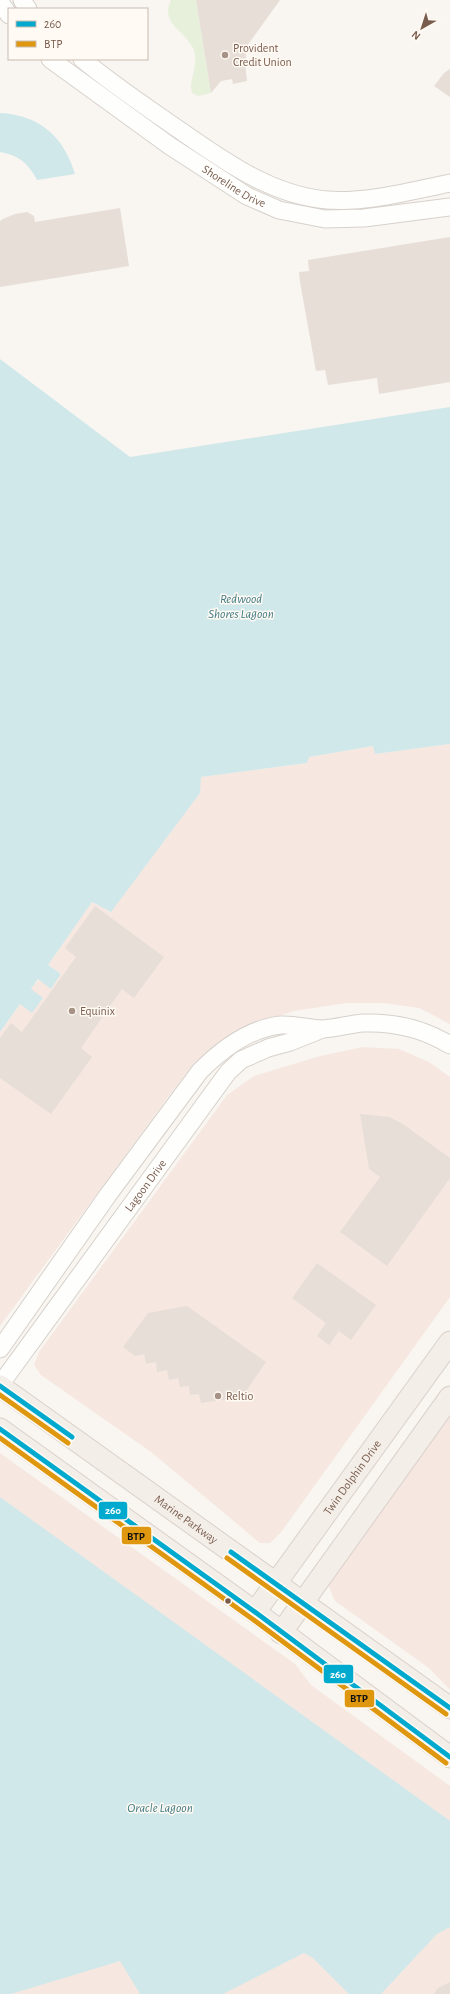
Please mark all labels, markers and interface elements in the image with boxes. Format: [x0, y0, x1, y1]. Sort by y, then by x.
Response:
legend [8, 8, 148, 60]
north arrow [402, 8, 442, 48]
text: 260 [44, 18, 61, 30]
text: N [410, 29, 422, 42]
text: BTP [44, 38, 63, 50]
place label: Provident Credit Union [233, 42, 292, 68]
marker: Provident Credit Union [220, 50, 230, 60]
street label: Shoreline Drive [200, 163, 268, 209]
water label: Redwood Shores Lagoon [208, 593, 274, 621]
place label: Equinix [80, 1005, 115, 1017]
marker: Equinix [67, 1006, 77, 1016]
street label: Lagoon Drive [123, 1157, 168, 1214]
place label: Reltio [226, 1390, 253, 1402]
marker: Reltio [213, 1391, 223, 1401]
street label: Twin Dolphin Drive [321, 1438, 383, 1517]
street label: Marine Parkway [152, 1493, 220, 1547]
line badge: 260 [98, 1501, 128, 1520]
text: 260 [105, 1505, 121, 1516]
line badge: BTP [121, 1526, 152, 1545]
text: BTP [127, 1531, 145, 1542]
unlabelled marker [223, 1596, 233, 1606]
line badge: 260 [323, 1664, 354, 1684]
text: 260 [330, 1669, 346, 1680]
line badge: BTP [344, 1689, 375, 1708]
text: BTP [350, 1693, 368, 1704]
water label: Oracle Lagoon [127, 1802, 193, 1815]

